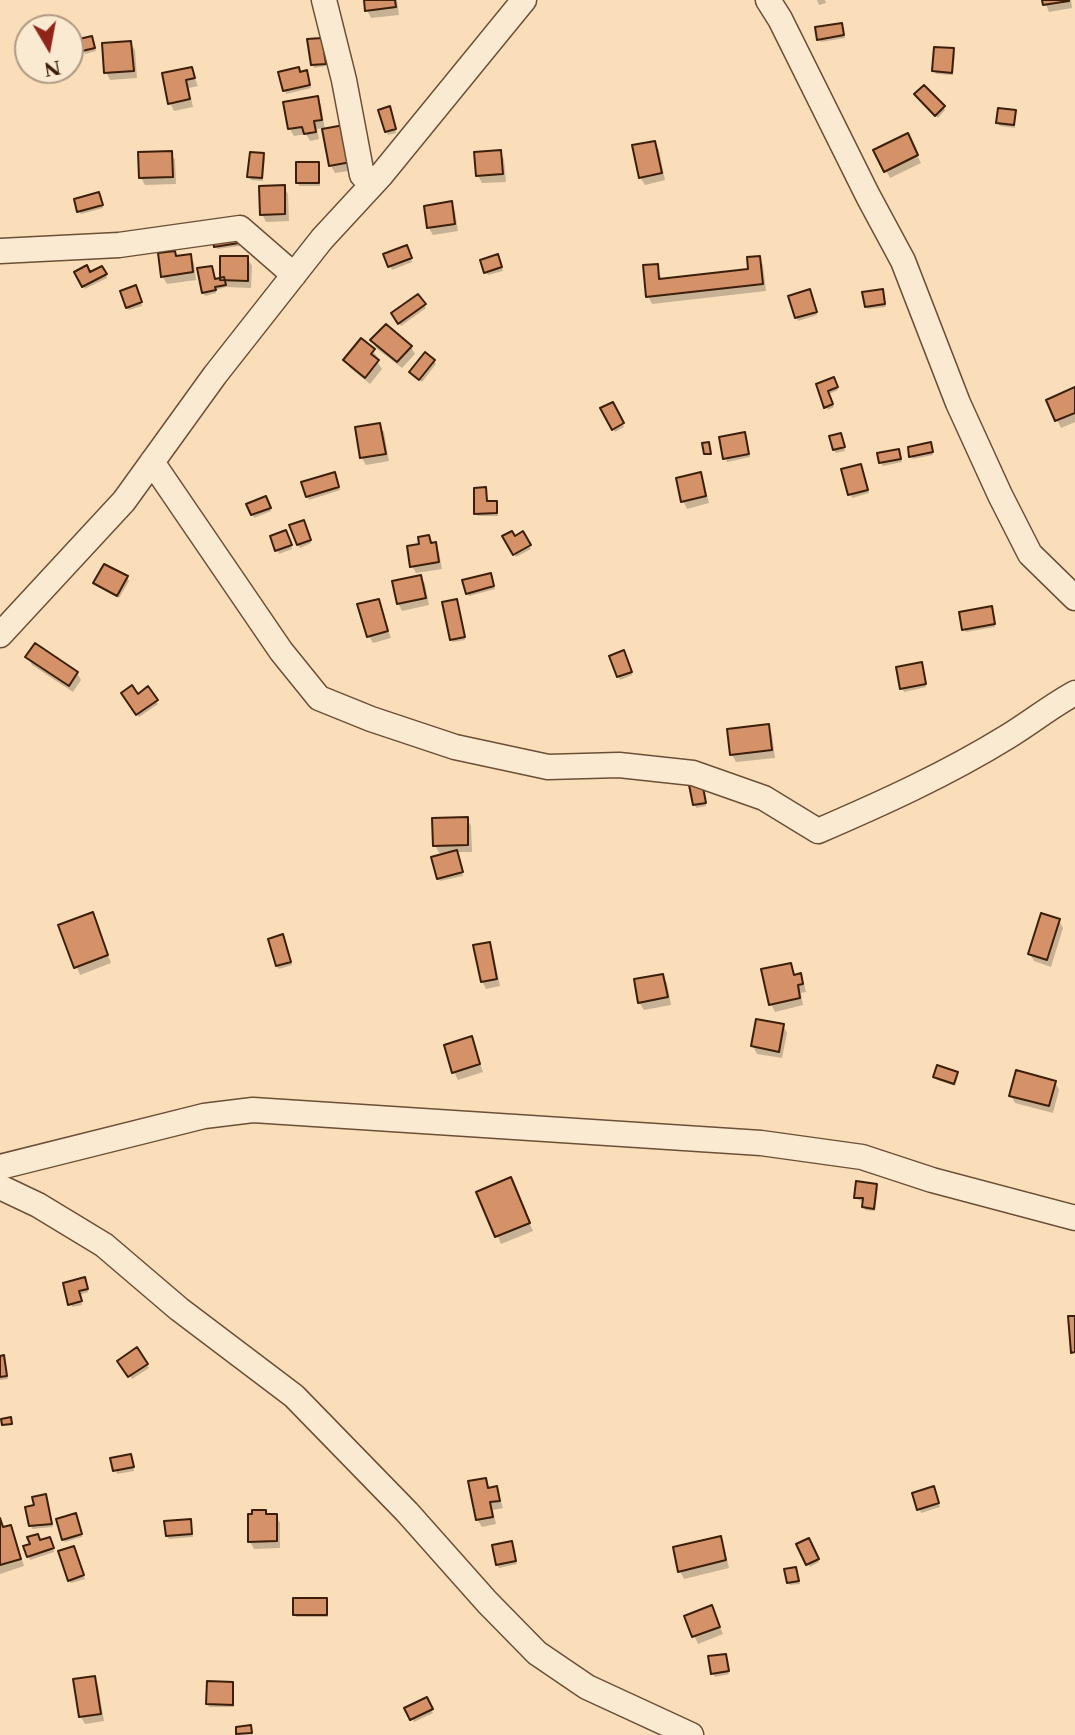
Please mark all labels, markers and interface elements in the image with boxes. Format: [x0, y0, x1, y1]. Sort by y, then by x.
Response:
north arrow [14, 14, 84, 84]
text: N [42, 55, 63, 81]

